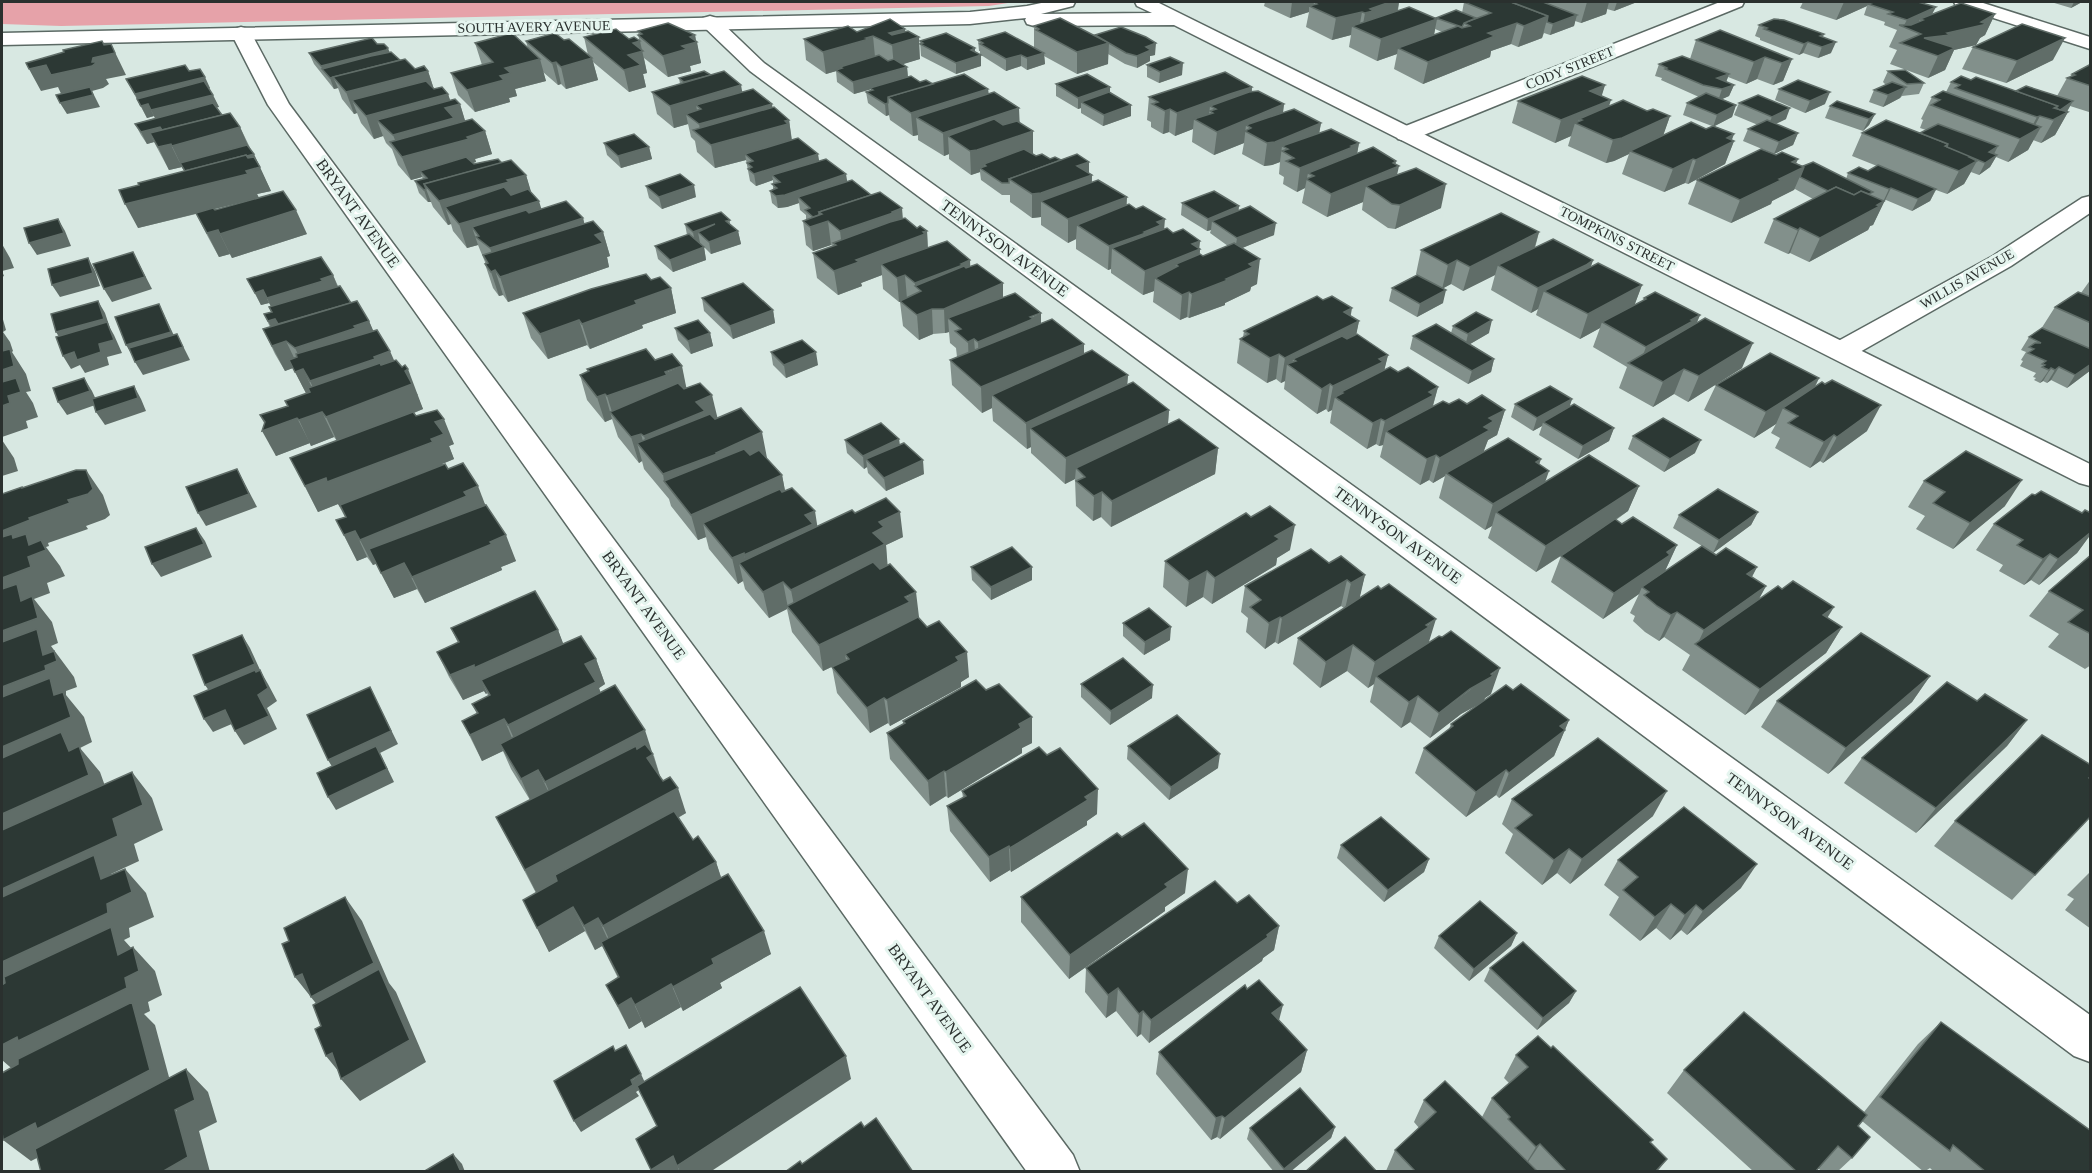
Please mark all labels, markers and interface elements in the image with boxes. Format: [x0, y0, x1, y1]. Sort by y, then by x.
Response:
street label: SOUTH AVERY AVENUE [457, 18, 611, 36]
street label: CODY STREET [1524, 43, 1617, 93]
street label: BRYANT AVENUE [313, 156, 403, 270]
street label: TENNYSON AVENUE [938, 196, 1072, 300]
street label: TOMPKINS STREET [1557, 204, 1677, 275]
street label: WILLIS AVENUE [1917, 246, 2017, 312]
street label: TENNYSON AVENUE [1331, 483, 1465, 587]
street label: BRYANT AVENUE [599, 548, 689, 662]
street label: TENNYSON AVENUE [1723, 769, 1857, 873]
street label: BRYANT AVENUE [885, 941, 975, 1055]

